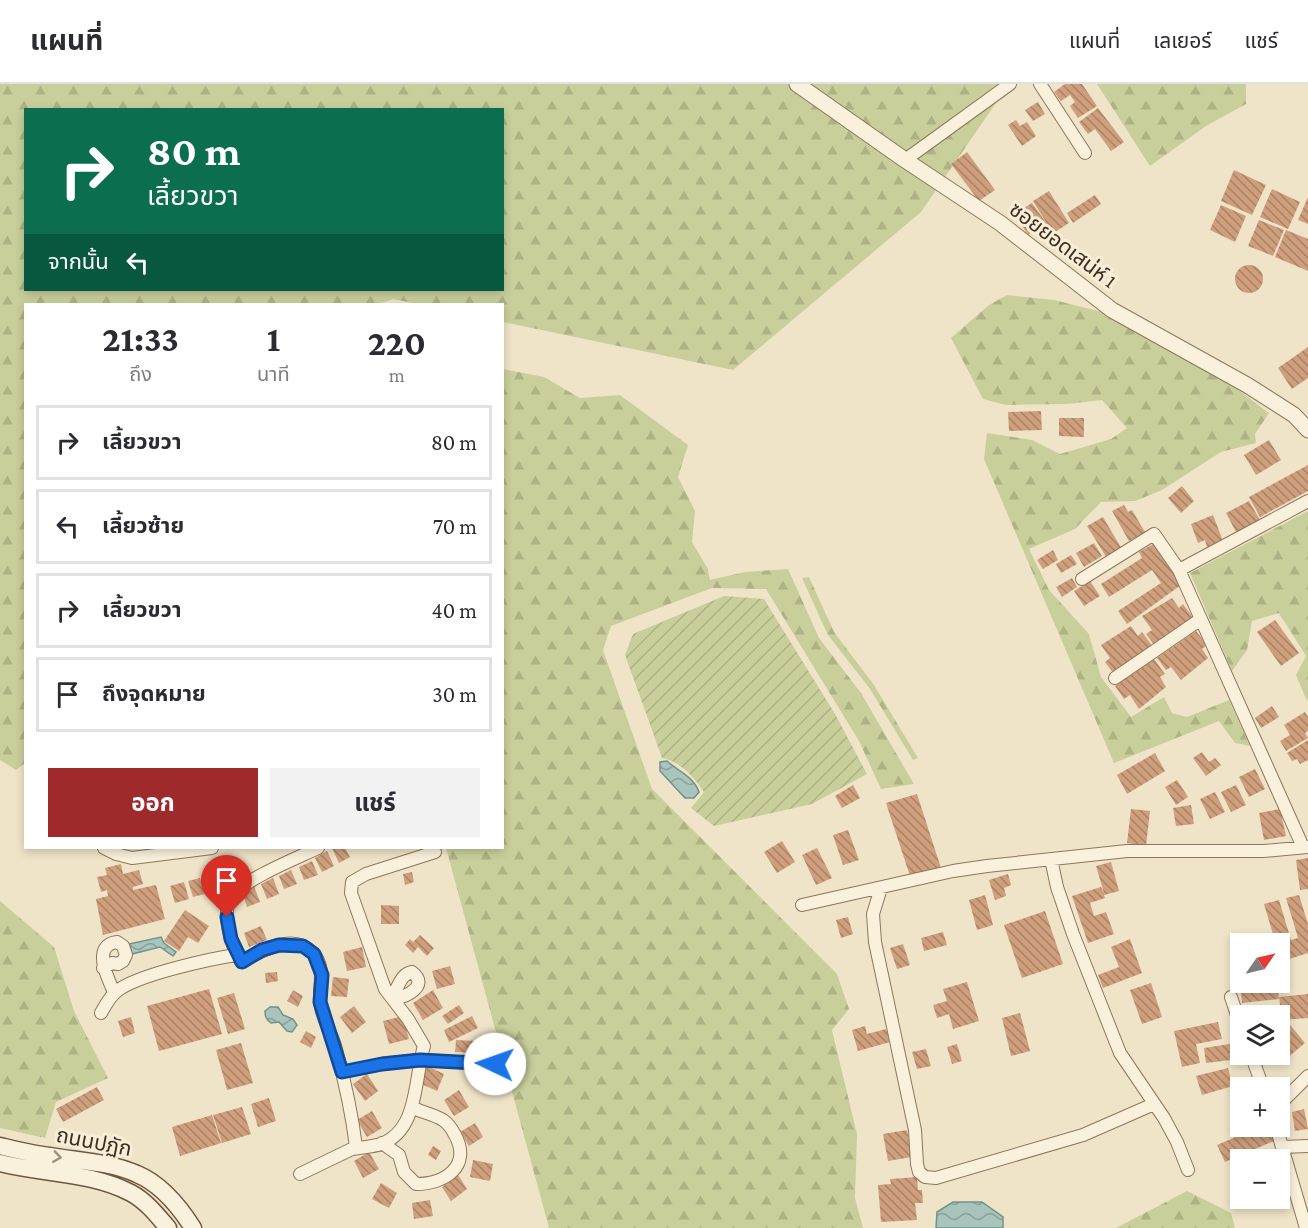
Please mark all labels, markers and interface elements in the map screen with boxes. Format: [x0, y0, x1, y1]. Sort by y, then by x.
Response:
text: แผนที่ [30, 25, 103, 56]
text: แผนที่ [1069, 29, 1120, 53]
text: เลเยอร์ [1153, 29, 1212, 53]
text: แชร์ [1245, 29, 1278, 53]
text: 80 m [147, 127, 241, 174]
icon: right [48, 132, 126, 210]
text: เลี้ยวขวา [147, 181, 238, 211]
street label: ซอยยอดเสน่ห์ 1 [1005, 197, 1121, 293]
icon: left [121, 246, 154, 279]
text: จากนั้น [48, 249, 109, 274]
text: 21:33 [102, 319, 179, 359]
text: 1 [267, 319, 280, 359]
text: 220 [368, 323, 426, 363]
text: ถึง [129, 363, 152, 385]
text: นาที [257, 363, 290, 385]
text: m [389, 364, 405, 386]
icon: right [51, 426, 84, 459]
text: เลี้ยวขวา [102, 429, 182, 454]
text: 80 m [431, 430, 477, 455]
icon: left [51, 510, 84, 543]
text: เลี้ยวซ้าย [102, 513, 184, 538]
text: 70 m [433, 514, 477, 539]
icon: right [51, 594, 84, 627]
text: เลี้ยวขวา [102, 597, 182, 622]
text: 40 m [432, 598, 477, 623]
icon: arrive [51, 678, 84, 711]
text: ถึงจุดหมาย [102, 681, 206, 706]
text: 30 m [432, 682, 477, 707]
button: ออก [48, 768, 258, 837]
button: แชร์ [270, 768, 480, 837]
pin [201, 855, 252, 917]
icon: arrive [210, 864, 243, 897]
north arrow [1230, 933, 1290, 993]
map controls [1230, 933, 1290, 1209]
button: layers [1230, 1005, 1290, 1065]
position arrow [463, 1032, 527, 1096]
button: + [1230, 1077, 1290, 1137]
street label: ถนนปฏัก [54, 1123, 134, 1161]
button: − [1230, 1149, 1290, 1209]
one-way arrow [53, 1151, 62, 1163]

